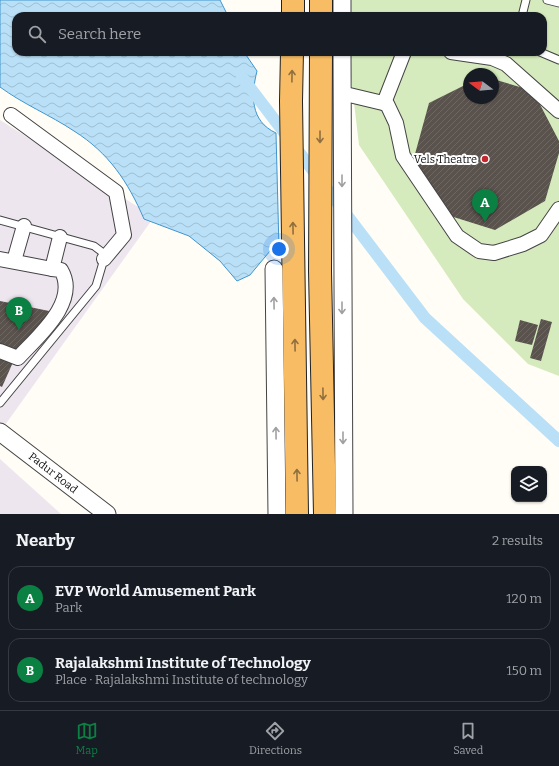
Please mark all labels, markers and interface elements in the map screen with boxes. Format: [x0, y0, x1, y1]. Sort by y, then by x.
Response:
search box [12, 12, 547, 56]
icon: search [26, 23, 48, 45]
text: Search here [58, 25, 141, 43]
north arrow [463, 68, 499, 104]
one-way arrow [288, 70, 295, 83]
one-way arrow [316, 130, 324, 143]
place label: Vels Theatre [414, 153, 477, 166]
marker: Vels Theatre [480, 154, 490, 164]
one-way arrow [338, 174, 346, 187]
pin: A [472, 189, 498, 222]
one-way arrow [289, 222, 297, 235]
your location [269, 239, 289, 259]
pin: B [6, 297, 32, 330]
one-way arrow [270, 297, 278, 310]
one-way arrow [338, 301, 346, 314]
one-way arrow [291, 339, 299, 352]
one-way arrow [319, 387, 326, 400]
one-way arrow [272, 427, 280, 440]
one-way arrow [340, 431, 347, 444]
street label: Padur Road [26, 450, 80, 496]
map controls [511, 466, 547, 502]
button: layers [511, 466, 547, 502]
one-way arrow [293, 469, 300, 482]
text: Nearby [16, 530, 75, 551]
text: 2 results [492, 533, 543, 548]
text: EVP World Amusement Park [55, 582, 256, 600]
text: A [25, 591, 35, 606]
text: 120 m [506, 591, 542, 606]
text: Park [55, 600, 82, 615]
text: Rajalakshmi Institute of Technology [55, 654, 311, 672]
text: B [26, 663, 34, 678]
text: 150 m [506, 663, 542, 678]
text: Place · Rajalakshmi Institute of technology [55, 672, 308, 687]
tab: Map [76, 720, 98, 757]
tab: Directions [249, 720, 302, 757]
tab: Saved [453, 720, 483, 757]

